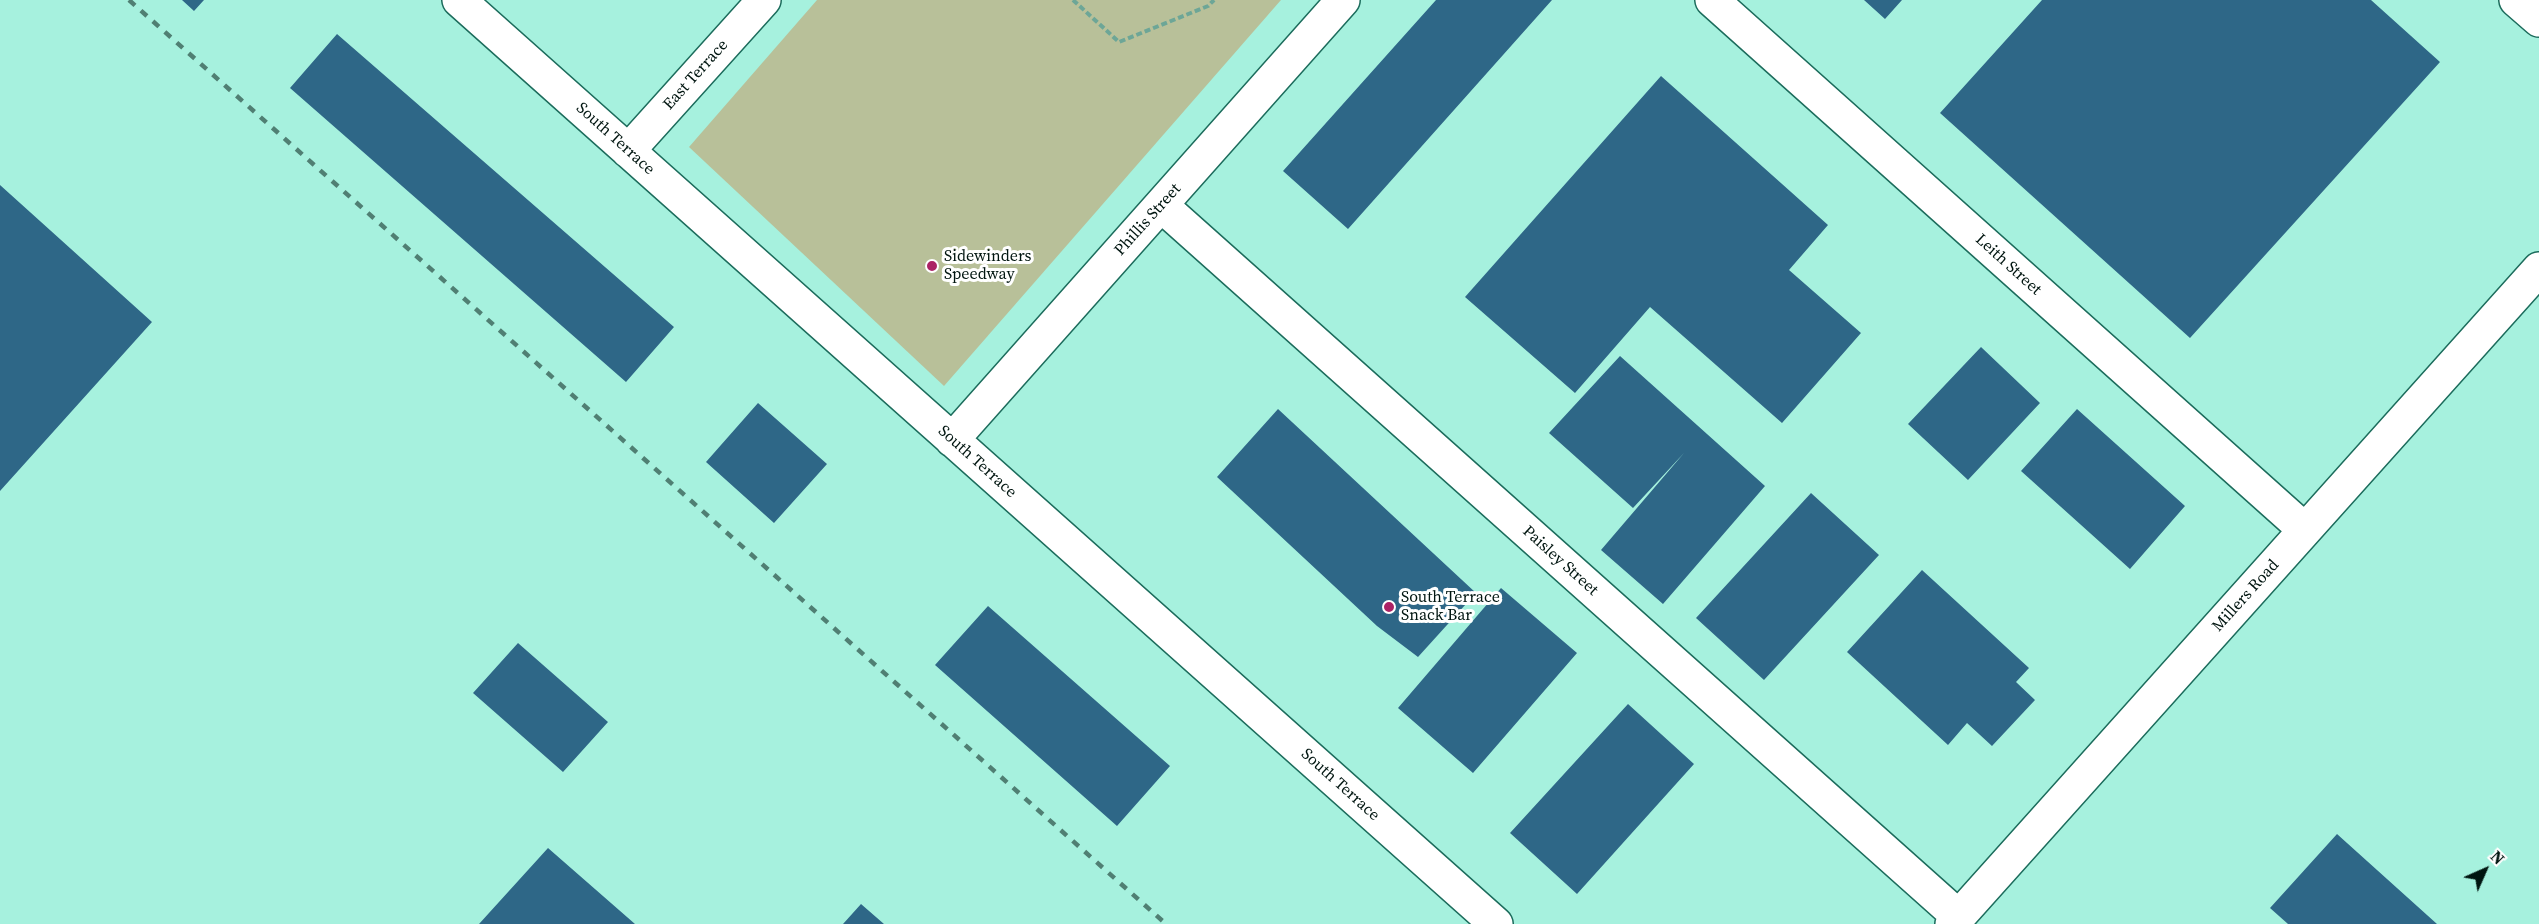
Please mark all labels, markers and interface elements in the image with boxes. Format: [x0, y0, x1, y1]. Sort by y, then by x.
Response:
street label: East Terrace [659, 36, 733, 114]
street label: South Terrace [572, 99, 658, 179]
street label: Phillis Street [1111, 180, 1185, 260]
street label: Leith Street [1971, 230, 2045, 300]
place label: Sidewinders Speedway [944, 247, 1032, 285]
marker: Sidewinders Speedway [925, 259, 939, 273]
street label: South Terrace [934, 422, 1020, 502]
street label: Paisley Street [1518, 522, 1602, 600]
street label: Millers Road [2209, 556, 2283, 636]
place label: South Terrace Snack Bar [1401, 588, 1500, 626]
marker: South Terrace Snack Bar [1382, 600, 1396, 614]
street label: South Terrace [1297, 745, 1383, 825]
north arrow [2455, 840, 2515, 900]
text: N [2486, 845, 2510, 869]

